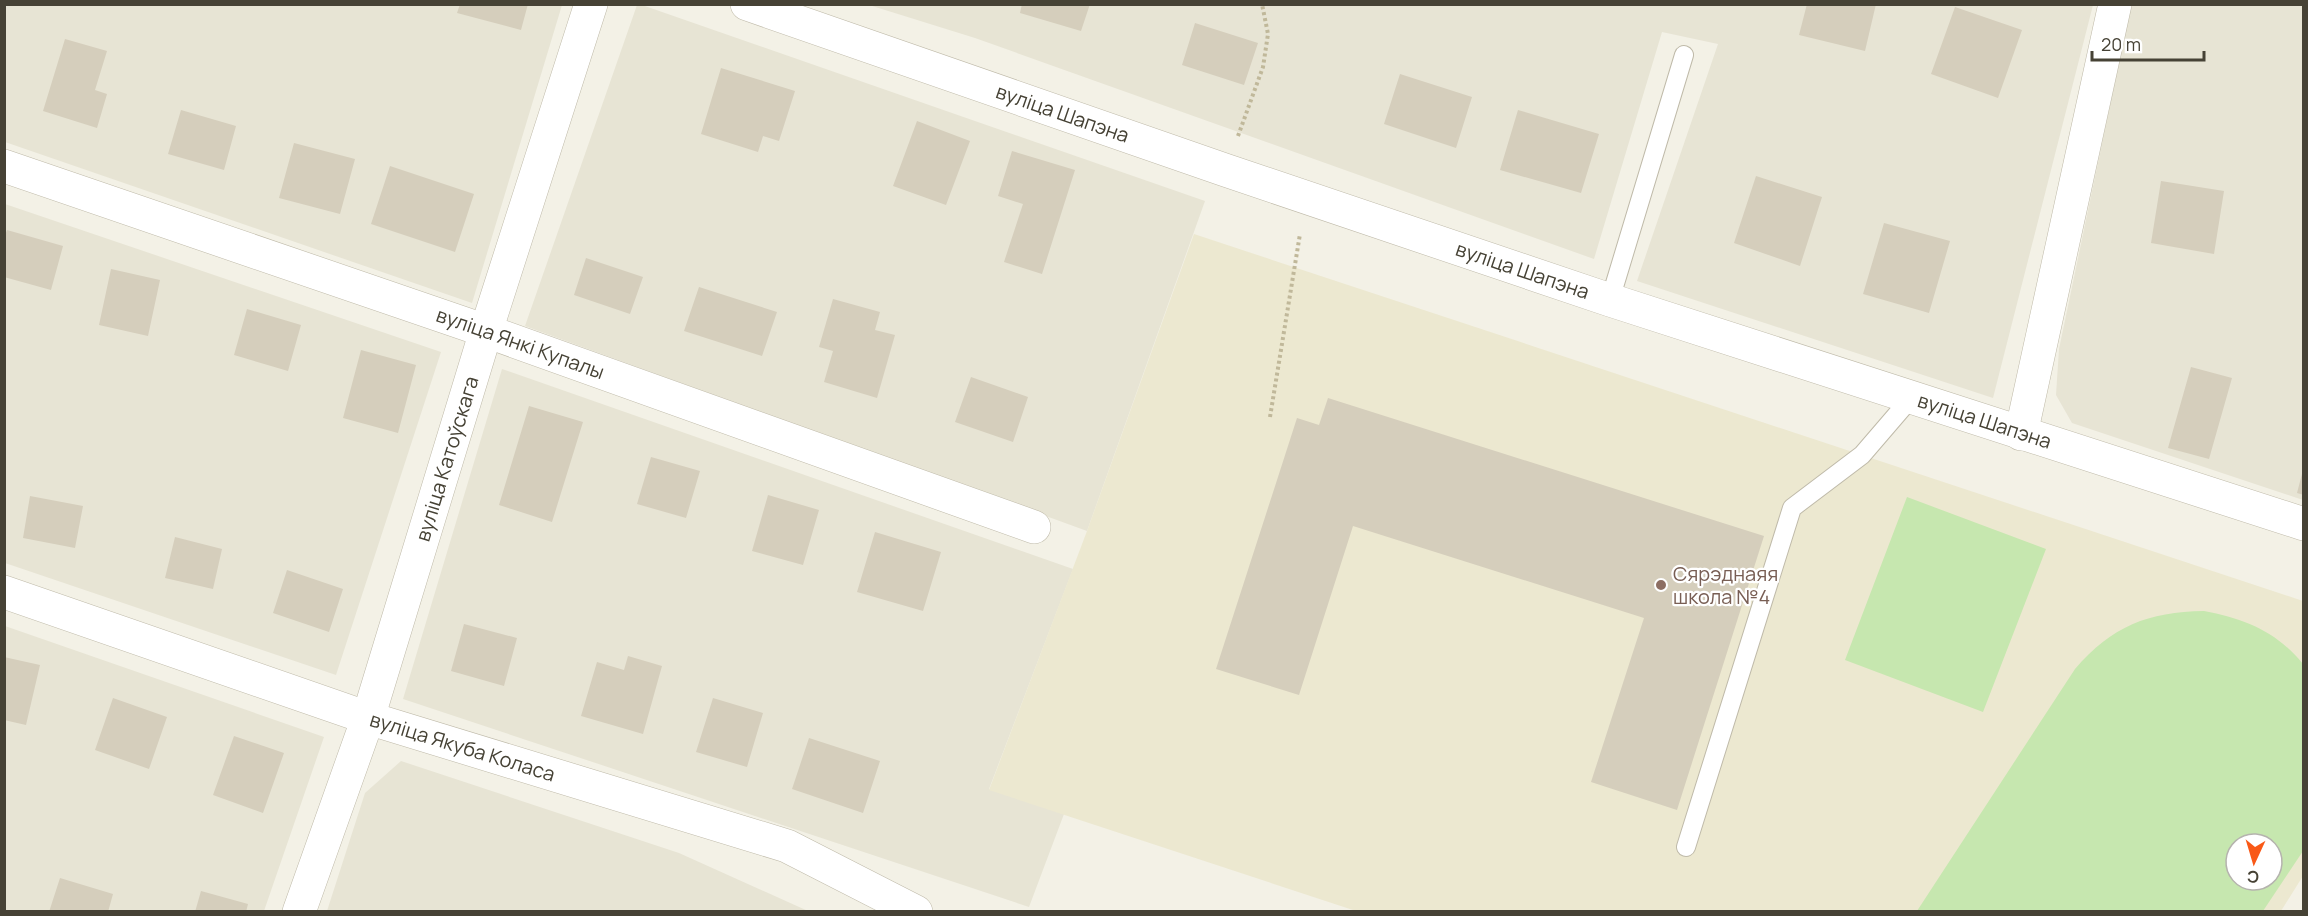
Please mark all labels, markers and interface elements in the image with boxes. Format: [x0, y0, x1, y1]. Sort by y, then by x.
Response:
scale bar [2092, 24, 2204, 62]
text: 20 m [2101, 32, 2141, 56]
street label: вуліца Шапэна [992, 78, 1133, 149]
street label: вуліца Шапэна [1452, 235, 1593, 305]
street label: вуліца Янкі Купалы [433, 301, 608, 385]
street label: вуліца Катоўскага [409, 373, 484, 544]
street label: вуліца Шапэна [1914, 386, 2055, 455]
place label: Сярэднаяя школа №4 [1673, 560, 1778, 610]
marker: Сярэднаяя школа №4 [1654, 578, 1668, 592]
street label: вуліца Якуба Коласа [367, 705, 558, 787]
north arrow [2224, 832, 2284, 892]
text: С [2246, 866, 2260, 888]

